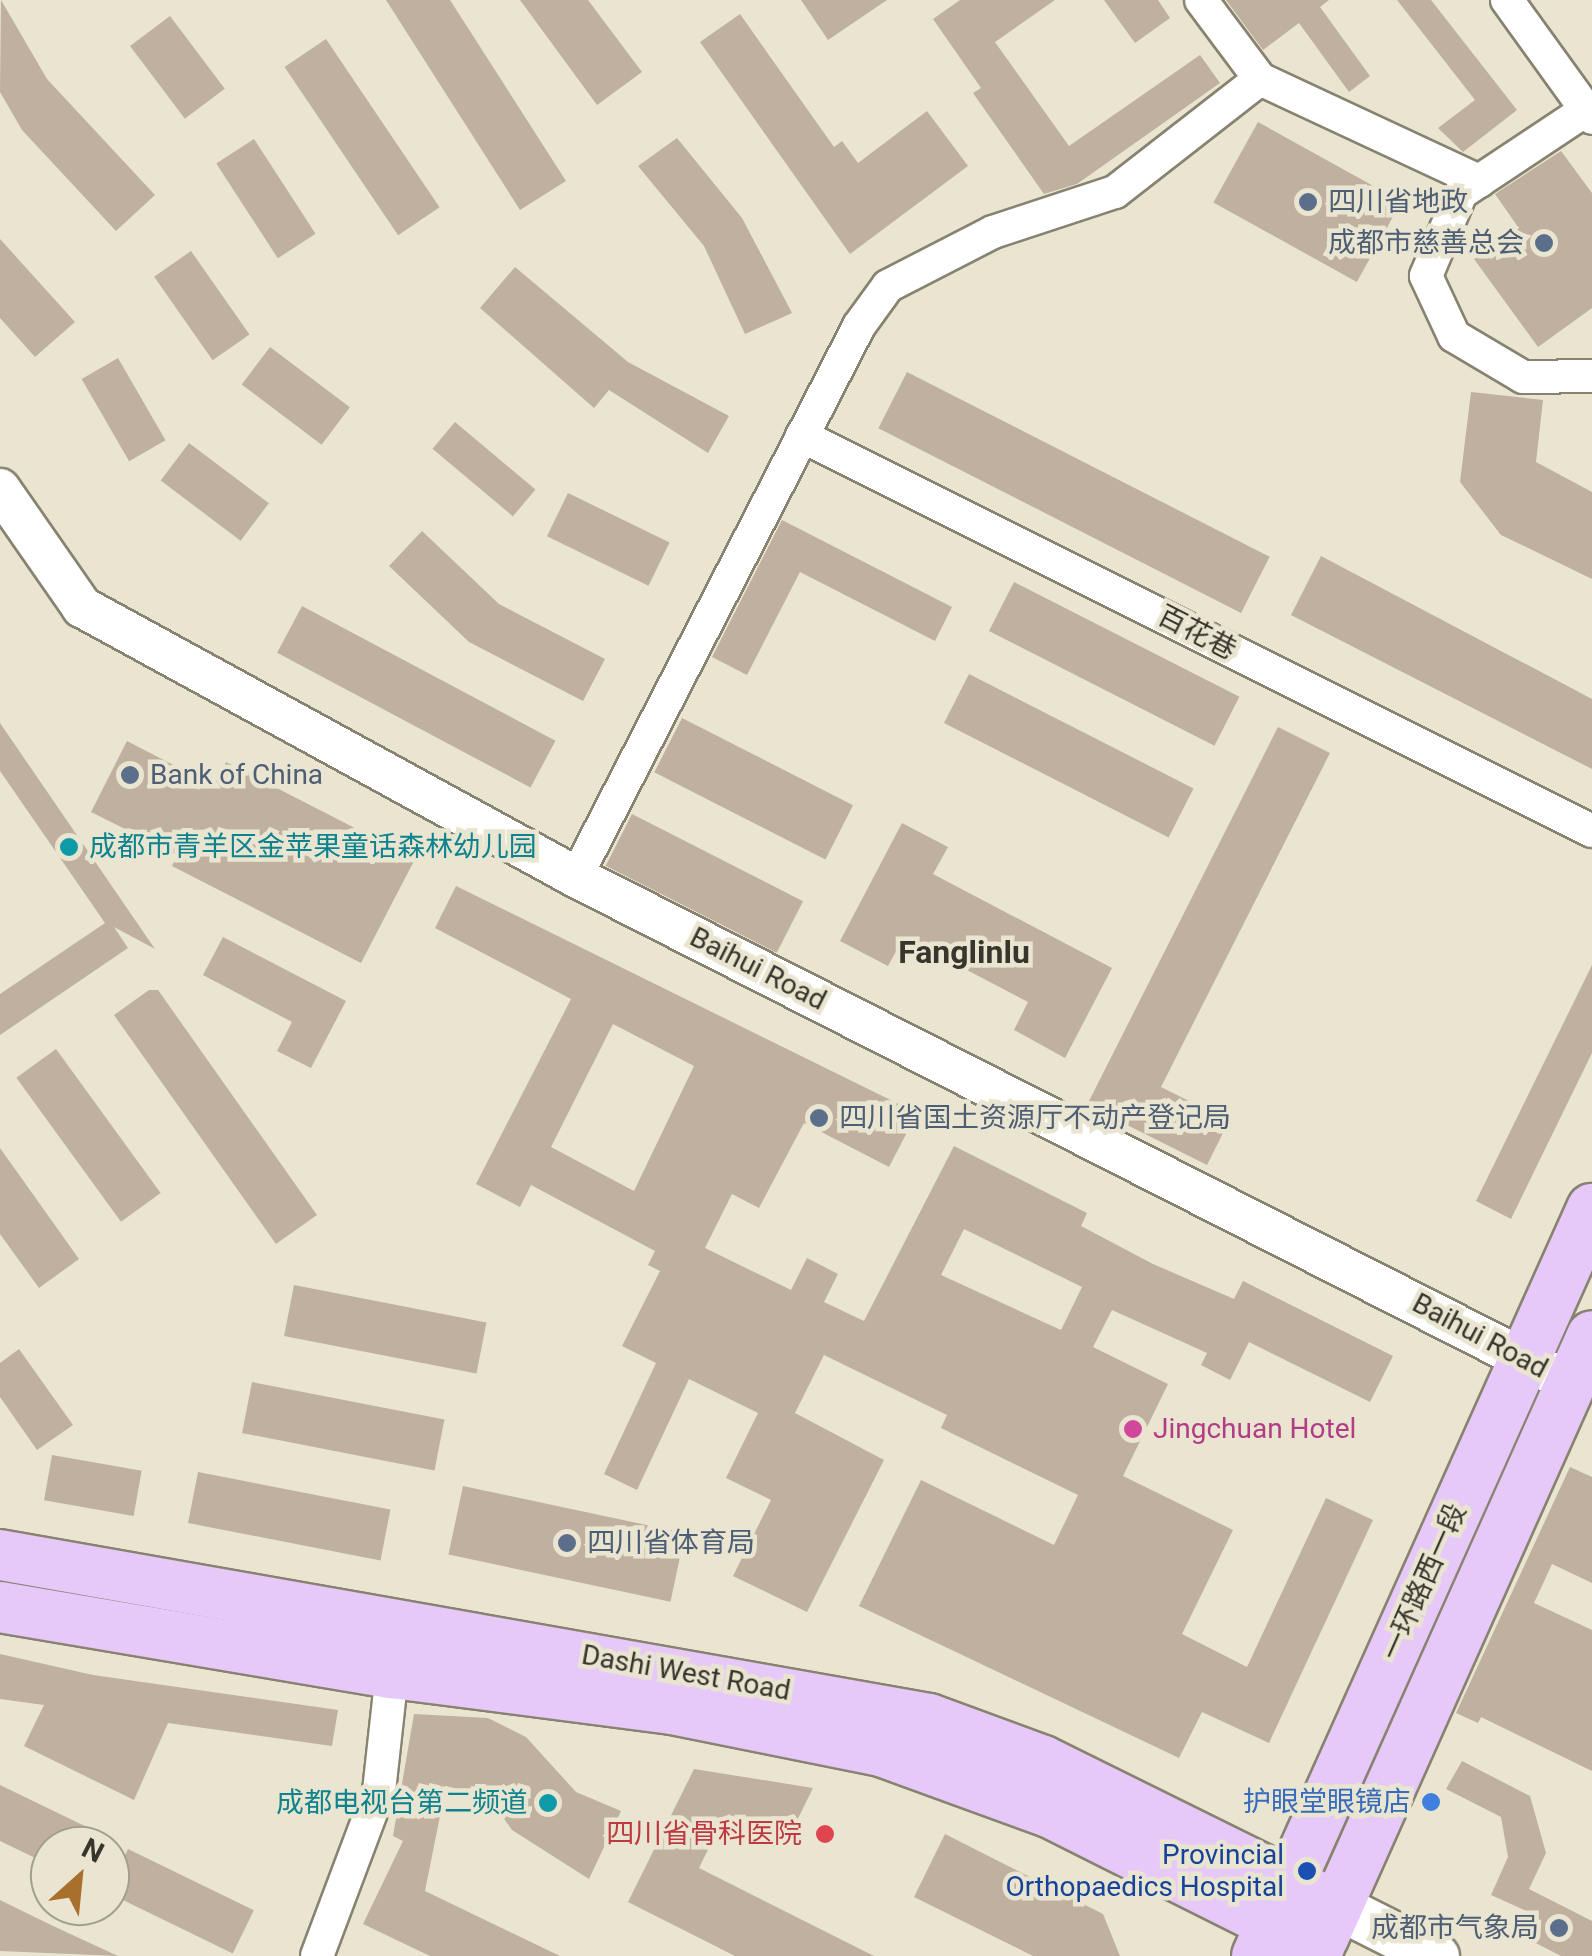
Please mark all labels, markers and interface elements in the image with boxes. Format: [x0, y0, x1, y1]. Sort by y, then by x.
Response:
place label: 四川省地政 [1328, 185, 1468, 219]
marker: 四川省地政 [1297, 191, 1319, 213]
place label: 成都市慈善总会 [1328, 226, 1524, 260]
marker: 成都市慈善总会 [1533, 232, 1555, 254]
street label: 百花巷 [1152, 599, 1242, 667]
place label: Bank of China [150, 758, 323, 792]
marker: Bank of China [119, 764, 141, 786]
place label: 成都市青羊区金苹果童话森林幼儿园 [89, 830, 537, 864]
marker: 成都市青羊区金苹果童话森林幼儿园 [58, 836, 80, 858]
street label: Baihui Road [684, 920, 832, 1018]
district label: Fanglinlu [898, 933, 1030, 971]
place label: 四川省国土资源厅不动产登记局 [839, 1101, 1231, 1135]
marker: 四川省国土资源厅不动产登记局 [808, 1107, 830, 1129]
street label: Baihui Road [1407, 1286, 1553, 1386]
place label: Jingchuan Hotel [1153, 1412, 1356, 1446]
marker: Jingchuan Hotel [1122, 1418, 1144, 1440]
street label: 一环路西一段 [1374, 1498, 1474, 1666]
place label: 四川省体育局 [587, 1526, 755, 1560]
marker: 四川省体育局 [556, 1532, 578, 1554]
street label: Dashi West Road [579, 1638, 793, 1708]
place label: 护眼堂眼镜店 [1243, 1785, 1411, 1819]
place label: 成都电视台第二频道 [276, 1786, 528, 1820]
marker: 护眼堂眼镜店 [1420, 1791, 1442, 1813]
marker: 成都电视台第二频道 [537, 1792, 559, 1814]
place label: 四川省骨科医院 [606, 1817, 802, 1851]
marker: 四川省骨科医院 [812, 1821, 838, 1847]
north arrow [30, 1826, 130, 1926]
text: N [77, 1831, 109, 1870]
place label: Provincial Orthopaedics Hospital [1005, 1838, 1284, 1904]
marker: Provincial Orthopaedics Hospital [1294, 1858, 1320, 1884]
place label: 成都市气象局 [1371, 1911, 1539, 1945]
marker: 成都市气象局 [1548, 1917, 1570, 1939]

